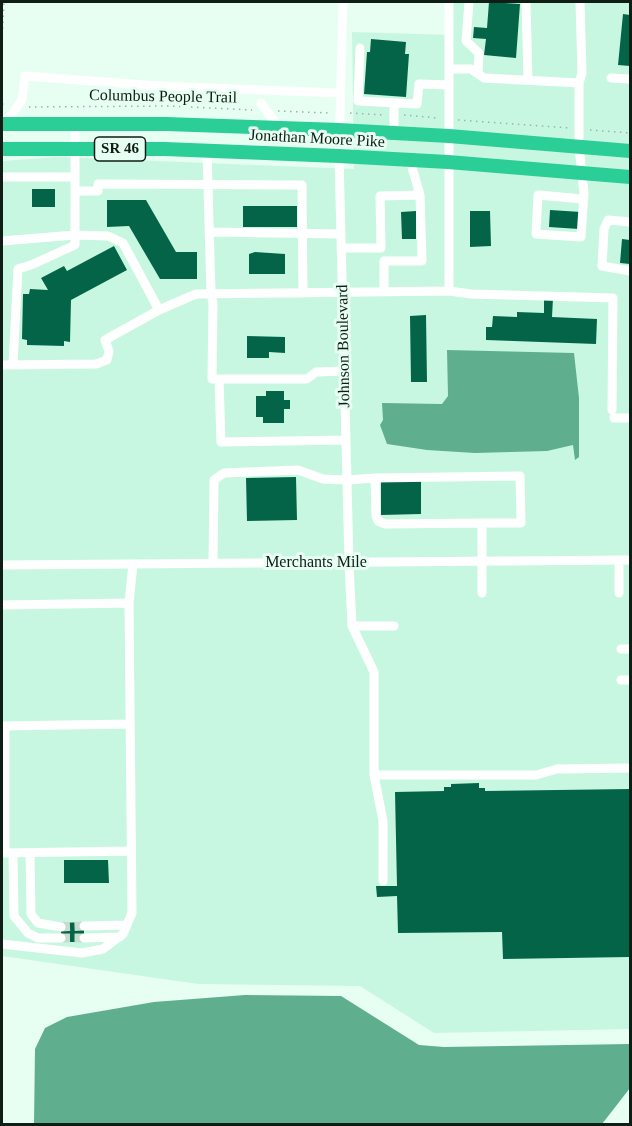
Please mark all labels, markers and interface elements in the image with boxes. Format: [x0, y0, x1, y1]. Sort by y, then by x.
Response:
street label: Columbus People Trail [89, 86, 237, 108]
street label: Jonathan Moore Pike [249, 126, 385, 152]
road number: SR 46 [94, 137, 146, 161]
street label: Johnson Boulevard [333, 284, 355, 408]
street label: Merchants Mile [265, 553, 367, 573]

